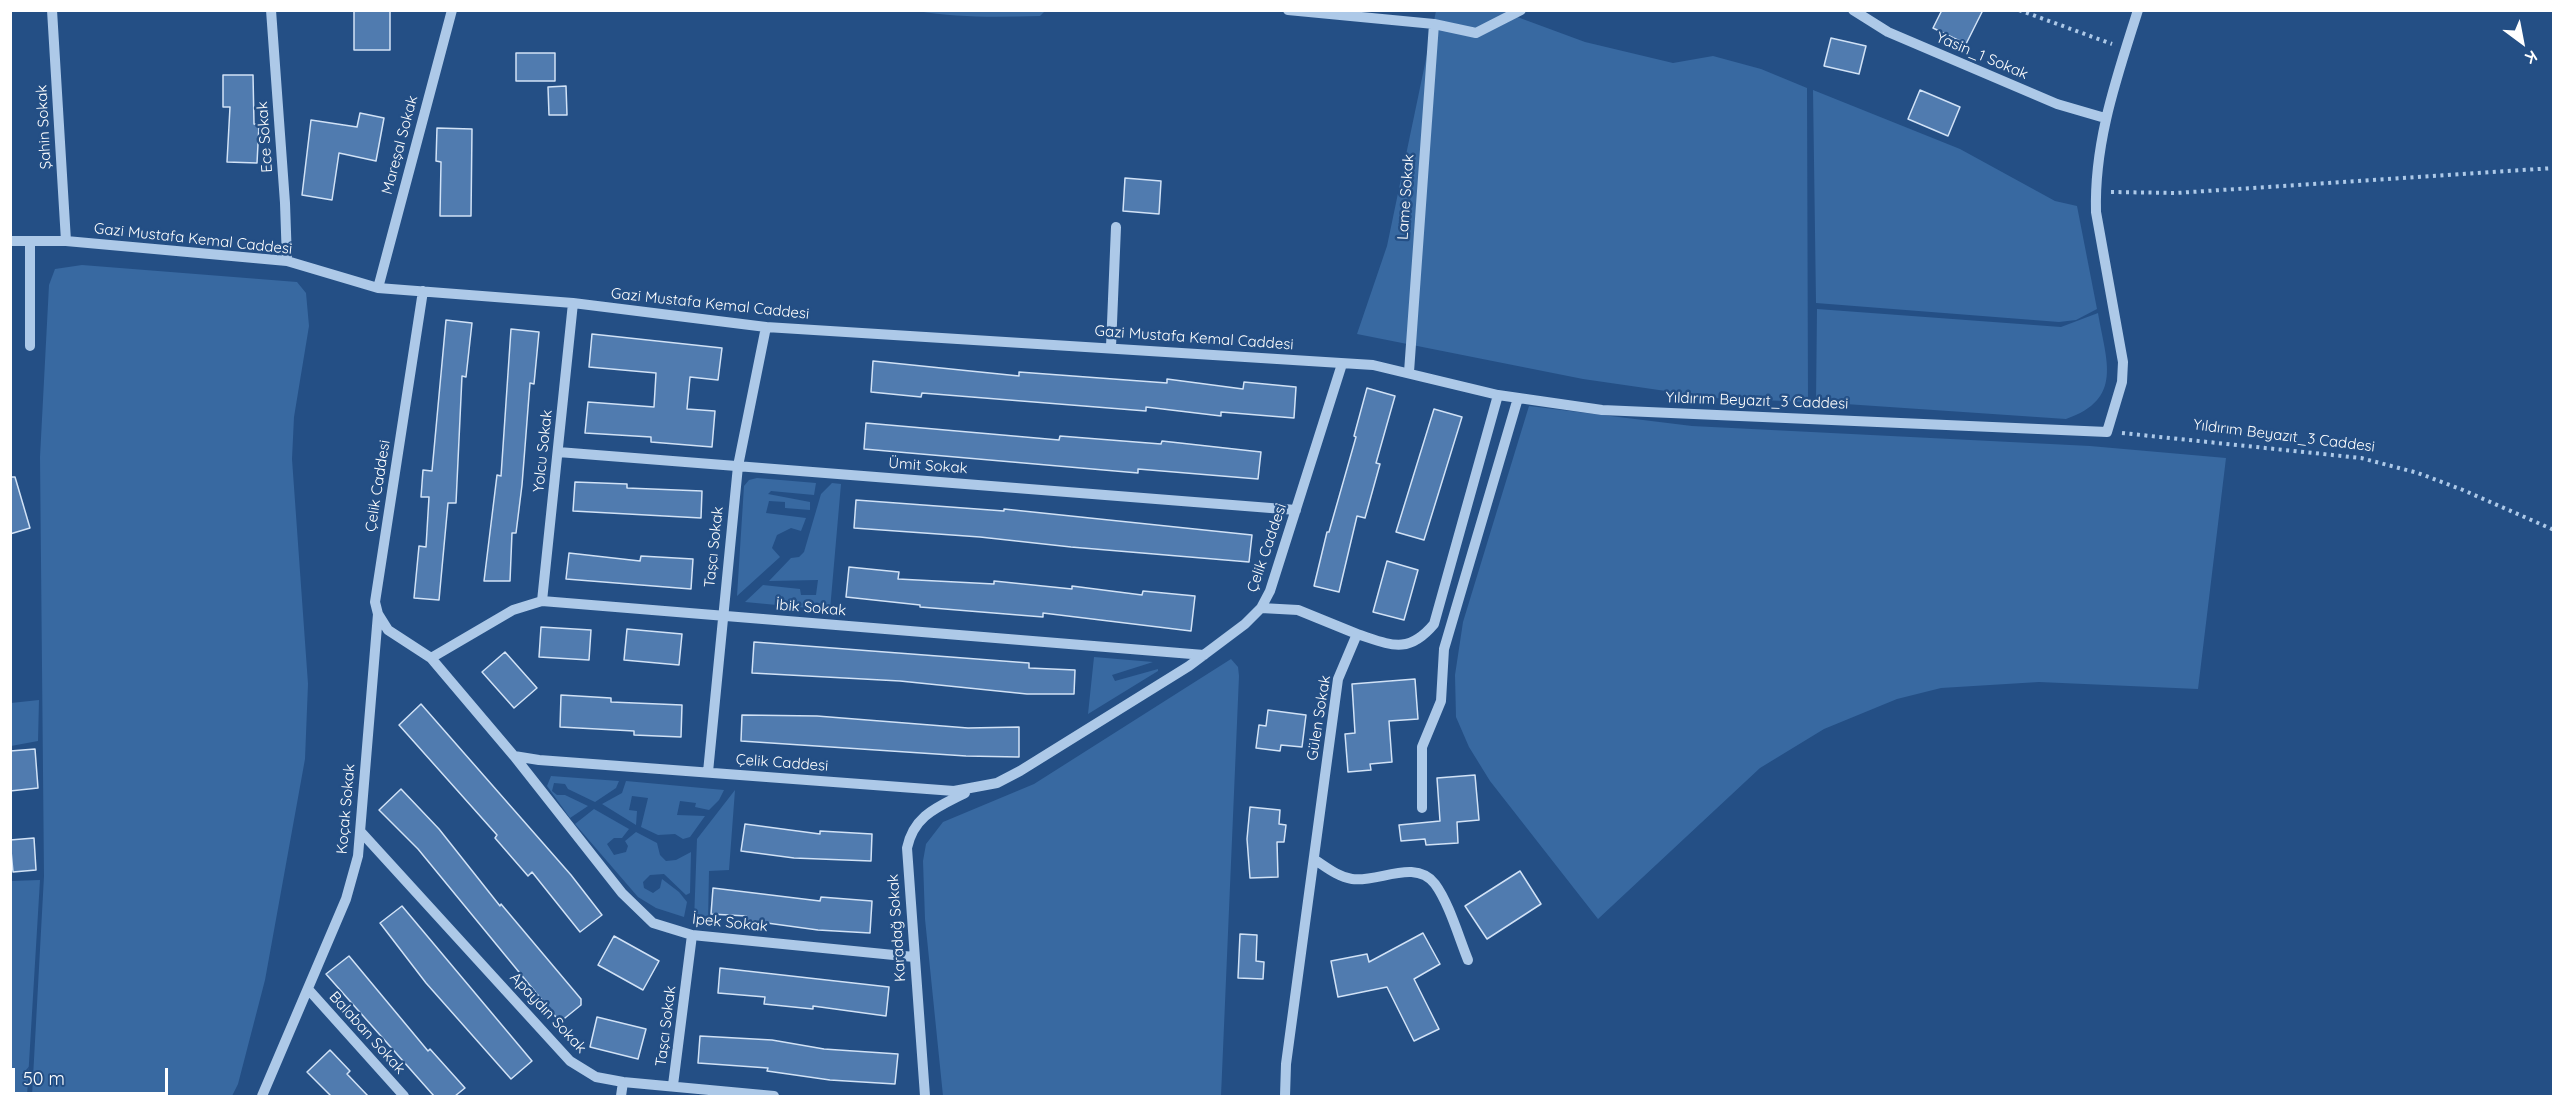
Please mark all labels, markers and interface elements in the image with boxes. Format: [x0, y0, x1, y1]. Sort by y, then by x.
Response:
north arrow [2492, 12, 2552, 72]
street label: Yasin_1 Sokak [1933, 29, 2031, 83]
text: K [2522, 46, 2541, 69]
street label: Şahin Sokak [33, 84, 55, 170]
street label: Mareşal Sokak [378, 94, 422, 196]
street label: Ece Sokak [254, 101, 276, 173]
street label: Lame Sokak [1394, 154, 1418, 240]
street label: Gazi Mustafa Kemal Caddesi [93, 220, 293, 258]
street label: Gazi Mustafa Kemal Caddesi [610, 285, 810, 323]
street label: Gazi Mustafa Kemal Caddesi [1094, 322, 1294, 354]
street label: Yıldırım Beyazıt_3 Caddesi [1665, 389, 1849, 413]
street label: Yolcu Sokak [530, 409, 556, 493]
street label: Yıldırım Beyazıt_3 Caddesi [2192, 416, 2376, 456]
street label: Çelik Caddesi [362, 439, 394, 533]
street label: Ümit Sokak [888, 454, 968, 478]
street label: Çelik Caddesi [1243, 501, 1291, 595]
street label: Taşcı Sokak [701, 506, 727, 588]
street label: İbik Sokak [775, 596, 847, 620]
street label: Gülen Sokak [1303, 674, 1335, 762]
street label: Çelik Caddesi [735, 751, 829, 775]
street label: Koçak Sokak [333, 763, 359, 855]
street label: Karadağ Sokak [884, 873, 910, 983]
street label: İpek Sokak [691, 910, 769, 936]
street label: Apaydın Sokak [506, 969, 590, 1057]
street label: Taşcı Sokak [652, 985, 680, 1067]
street label: Balaban Sokak [325, 988, 409, 1078]
scale bar [15, 1056, 171, 1094]
text: 50 m [23, 1067, 65, 1090]

